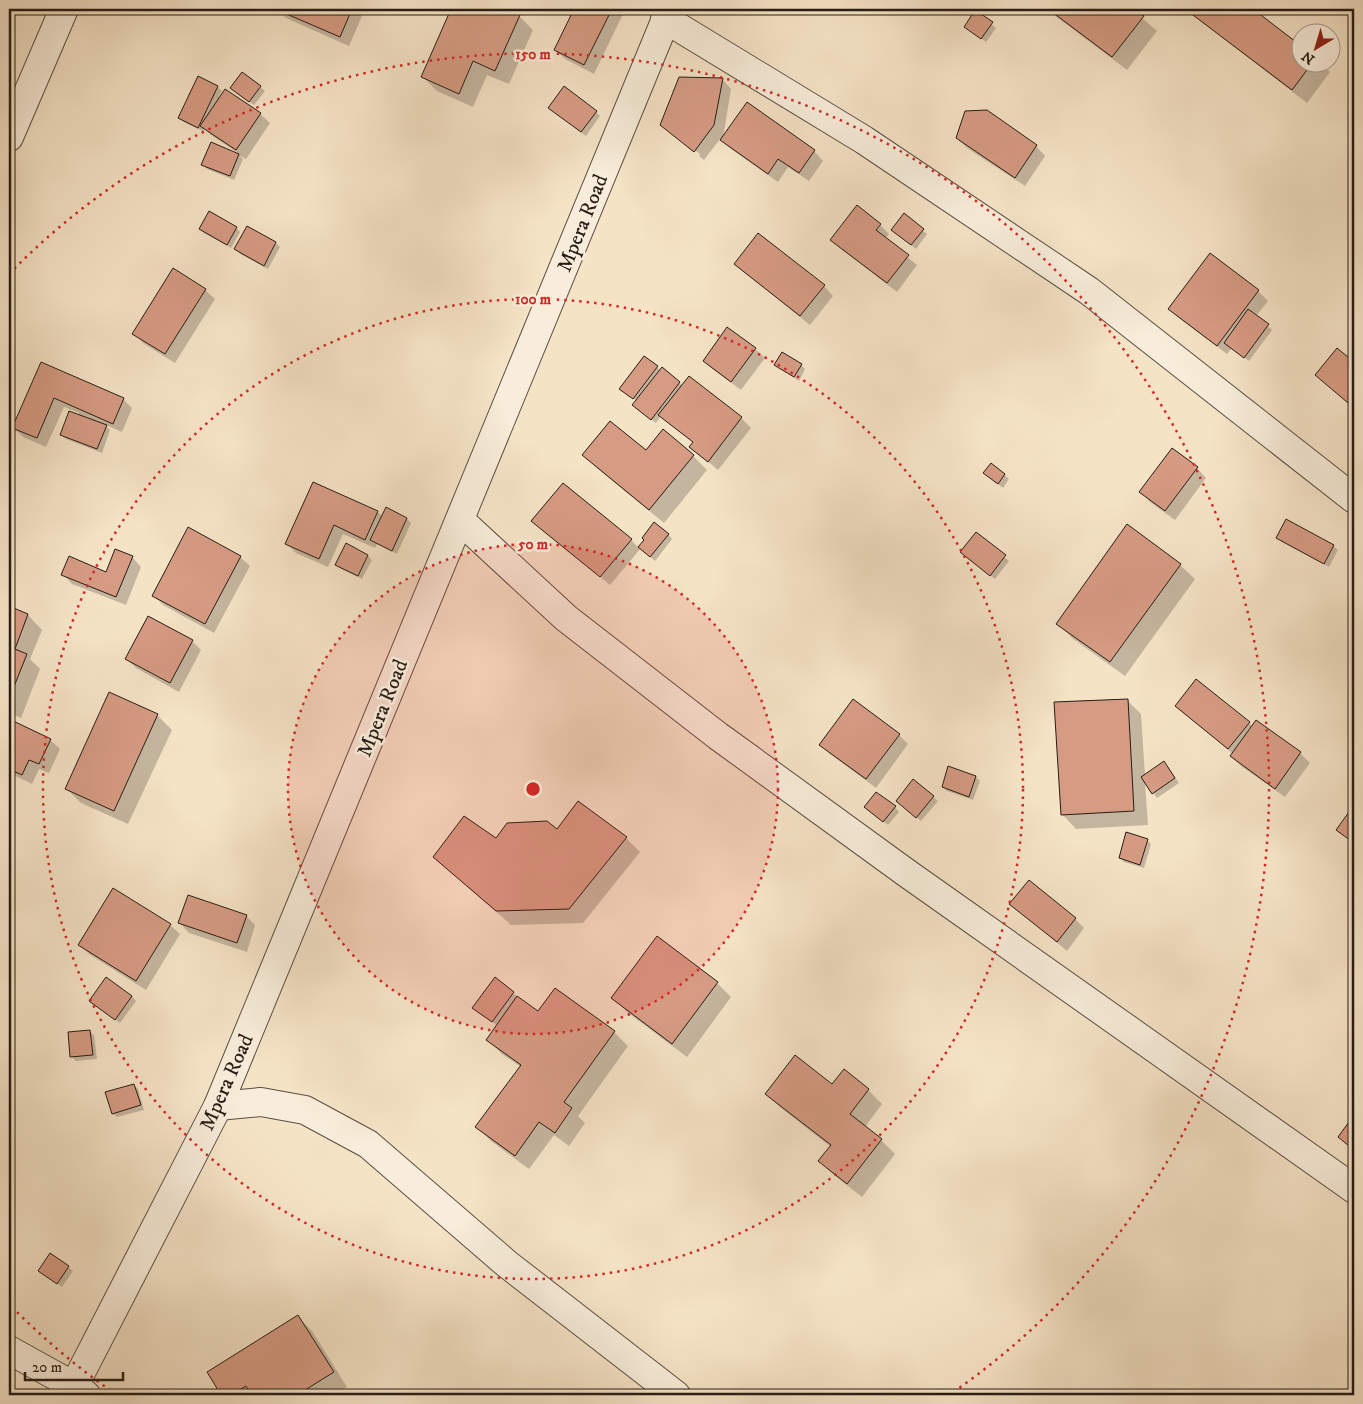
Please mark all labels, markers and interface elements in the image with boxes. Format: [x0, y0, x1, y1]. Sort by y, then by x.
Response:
north arrow [1290, 22, 1340, 72]
text: 150 m [515, 45, 551, 64]
text: N [1298, 47, 1319, 68]
street label: Mpera Road [552, 170, 614, 276]
text: 100 m [515, 290, 552, 309]
text: 50 m [517, 535, 549, 554]
street label: Mpera Road [352, 655, 414, 761]
centre of rings [524, 780, 542, 798]
street label: Mpera Road [194, 1030, 260, 1135]
scale bar [25, 1349, 122, 1381]
text: 20 m [32, 1358, 62, 1377]

